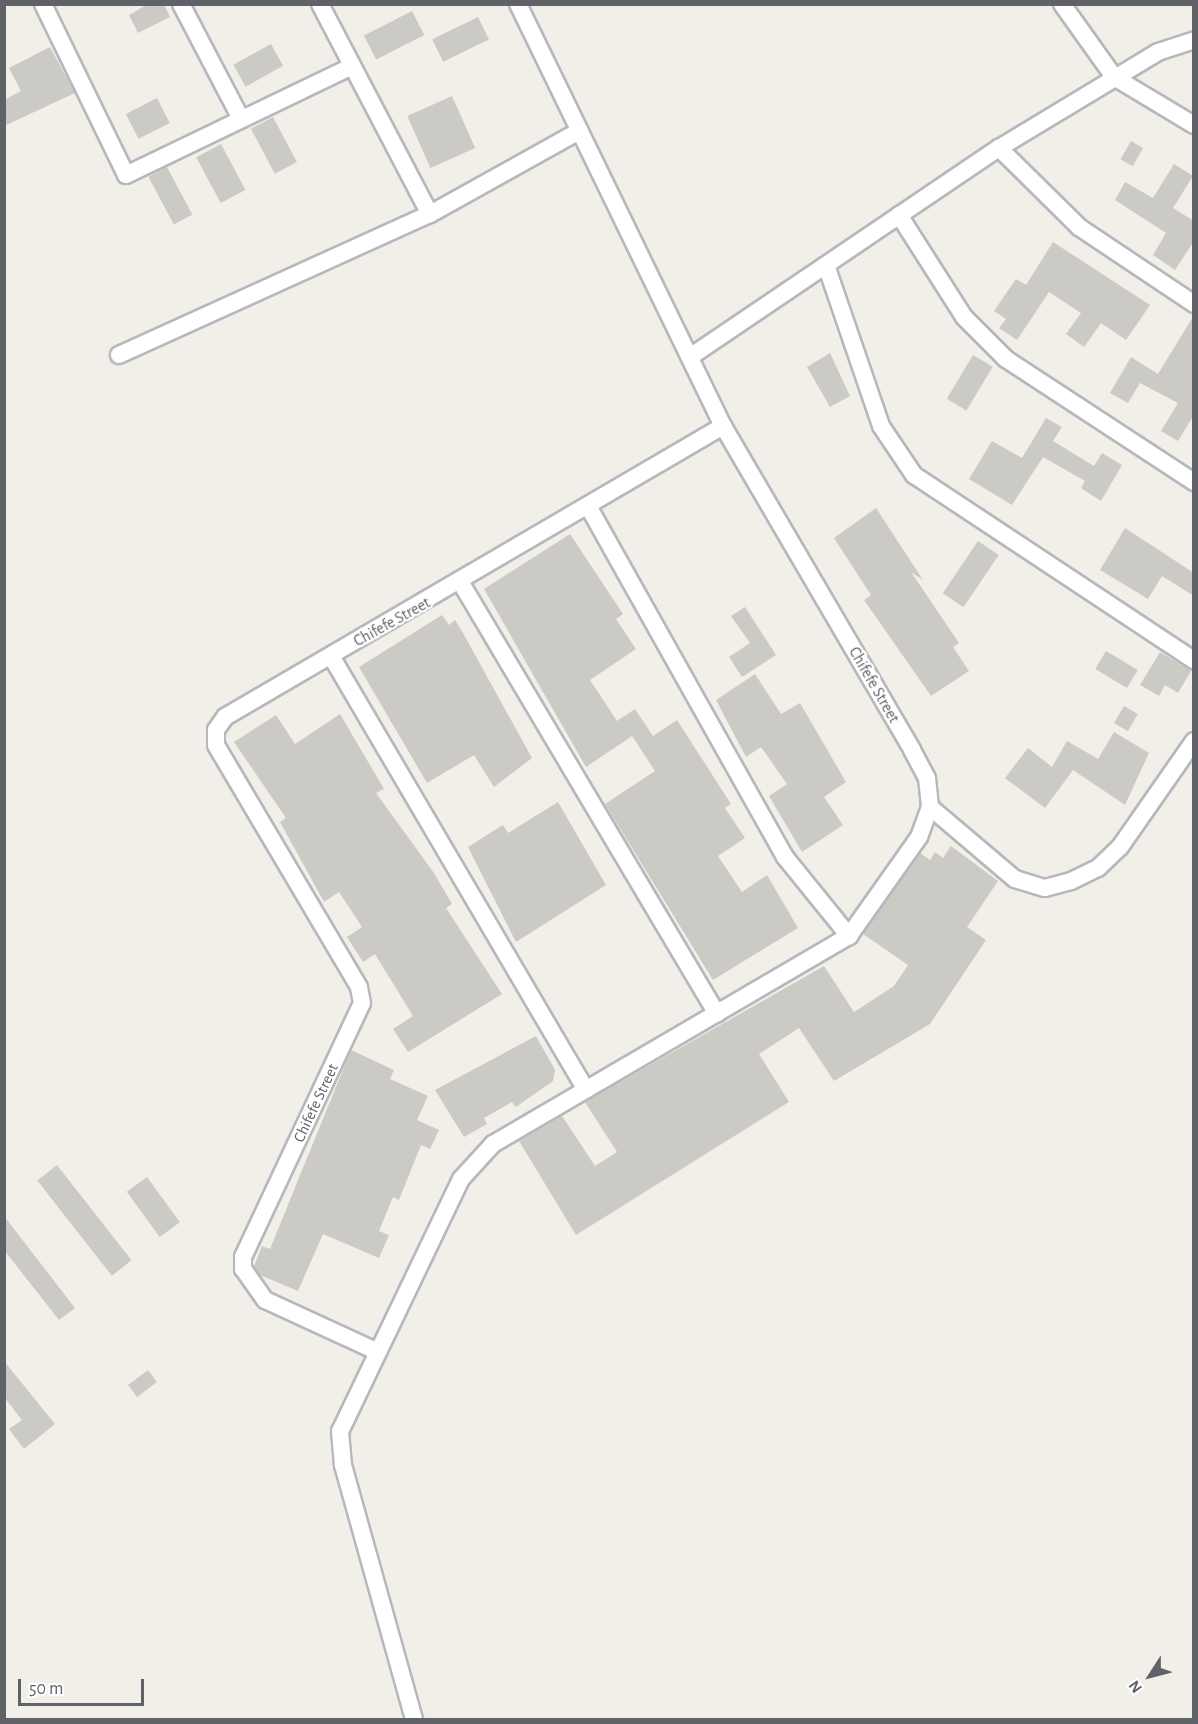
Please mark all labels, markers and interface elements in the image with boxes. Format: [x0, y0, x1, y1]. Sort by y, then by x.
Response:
street label: Chifefe Street [350, 593, 434, 651]
street label: Chifefe Street [845, 644, 903, 726]
street label: Chifefe Street [289, 1061, 343, 1145]
north arrow [1120, 1646, 1180, 1706]
scale bar [21, 1667, 147, 1705]
text: N [1126, 1677, 1145, 1696]
text: 50 m [29, 1680, 63, 1698]

